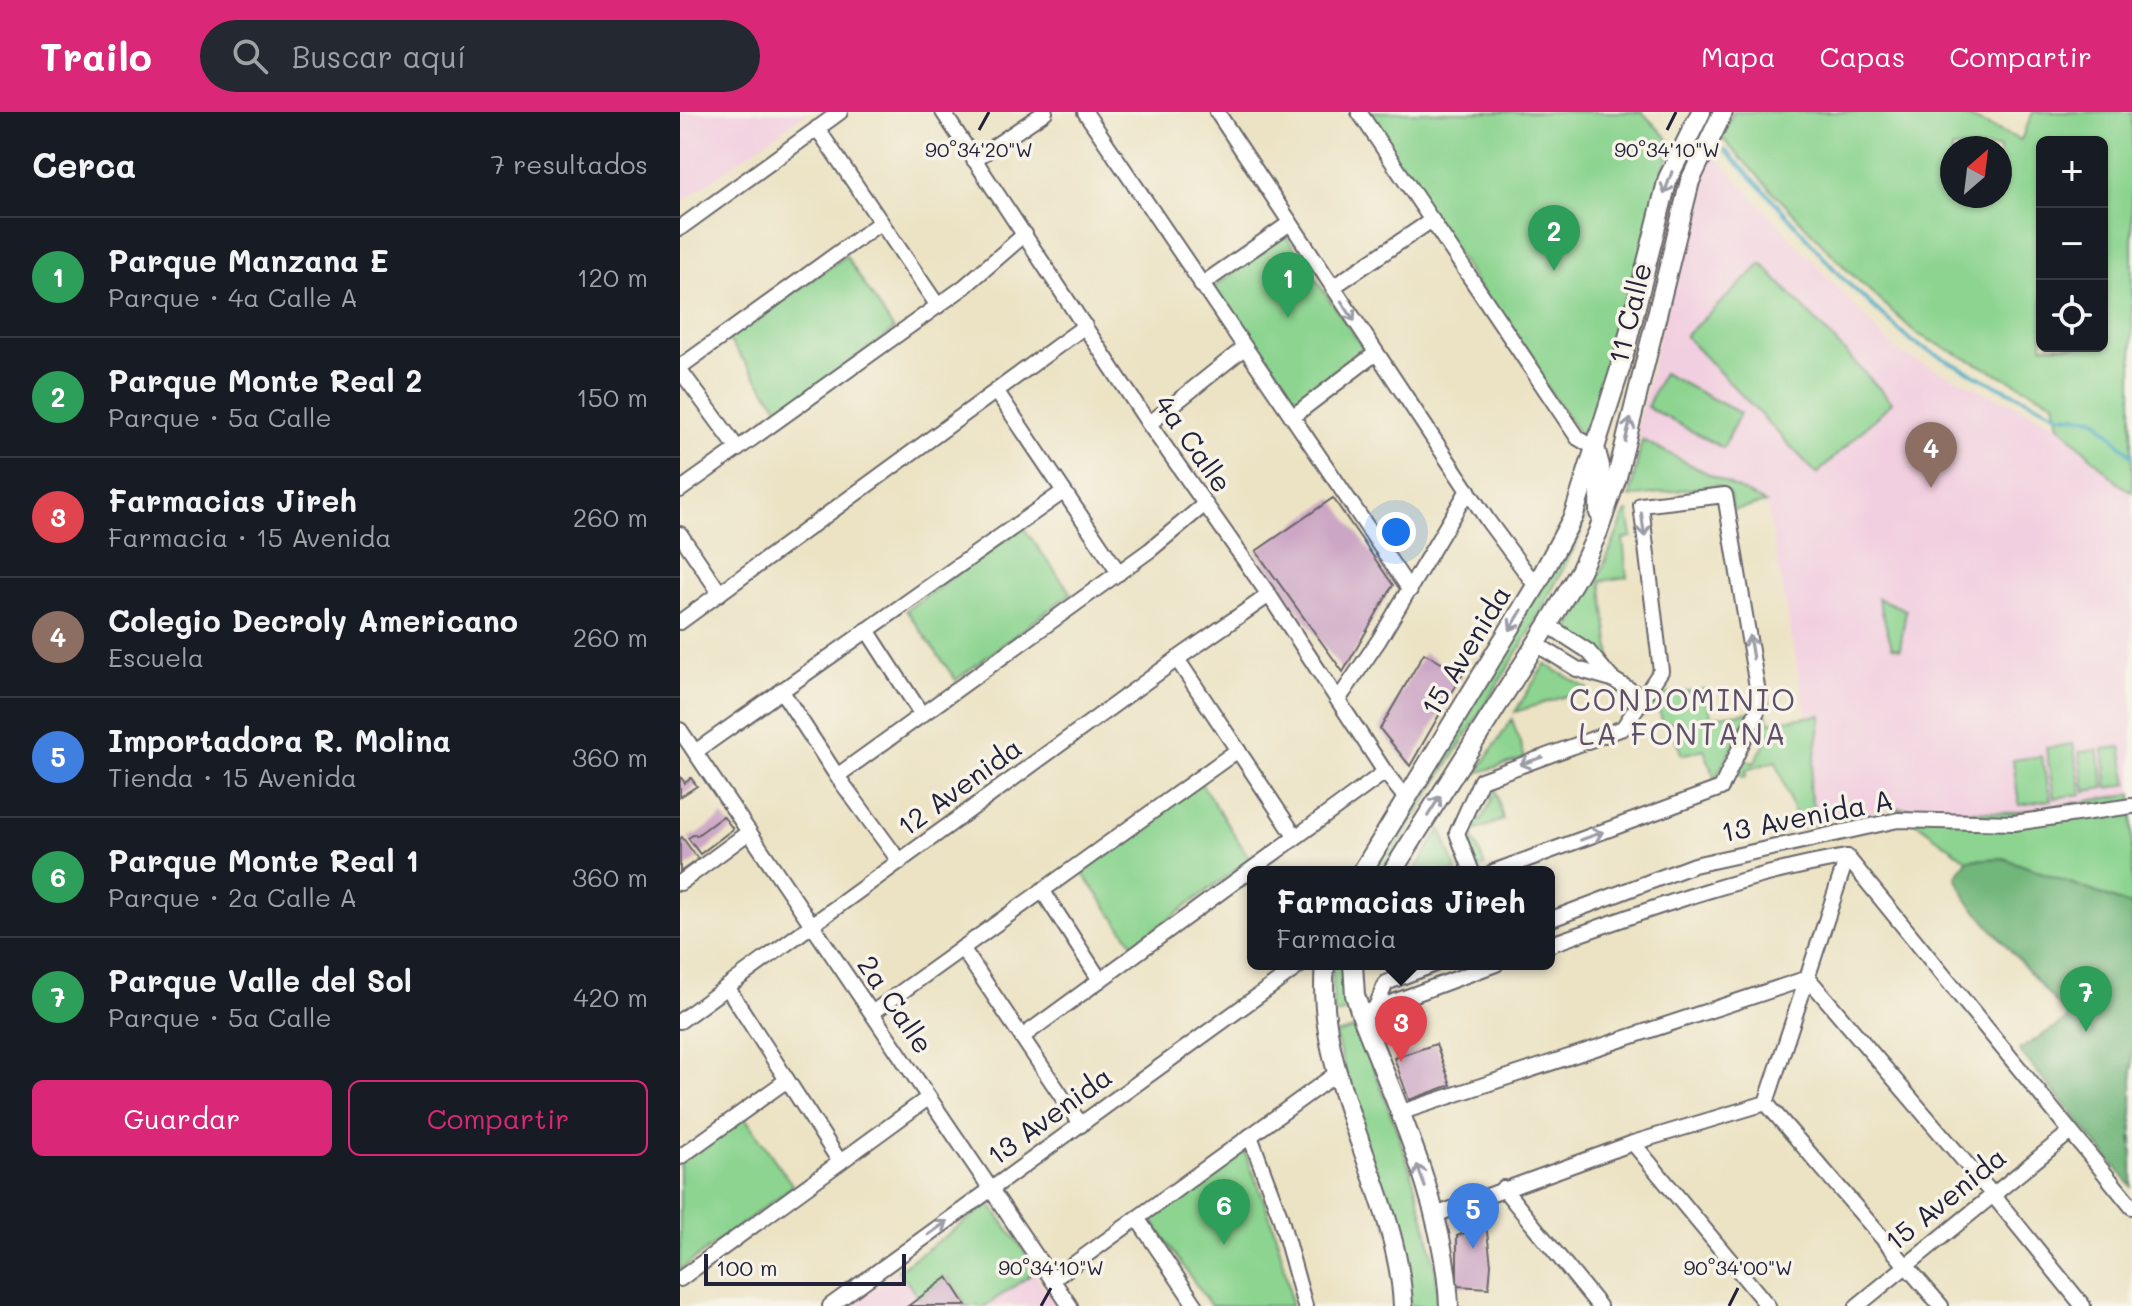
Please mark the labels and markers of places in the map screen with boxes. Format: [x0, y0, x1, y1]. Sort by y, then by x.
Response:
pin: 2 [1528, 205, 1580, 271]
pin: 1 [1262, 252, 1314, 318]
pin: 4 [1905, 422, 1957, 488]
pin: 7 [2060, 966, 2112, 1032]
pin: 3 [1375, 996, 1427, 1062]
pin: 6 [1198, 1179, 1250, 1245]
pin: 5 [1447, 1183, 1499, 1249]

